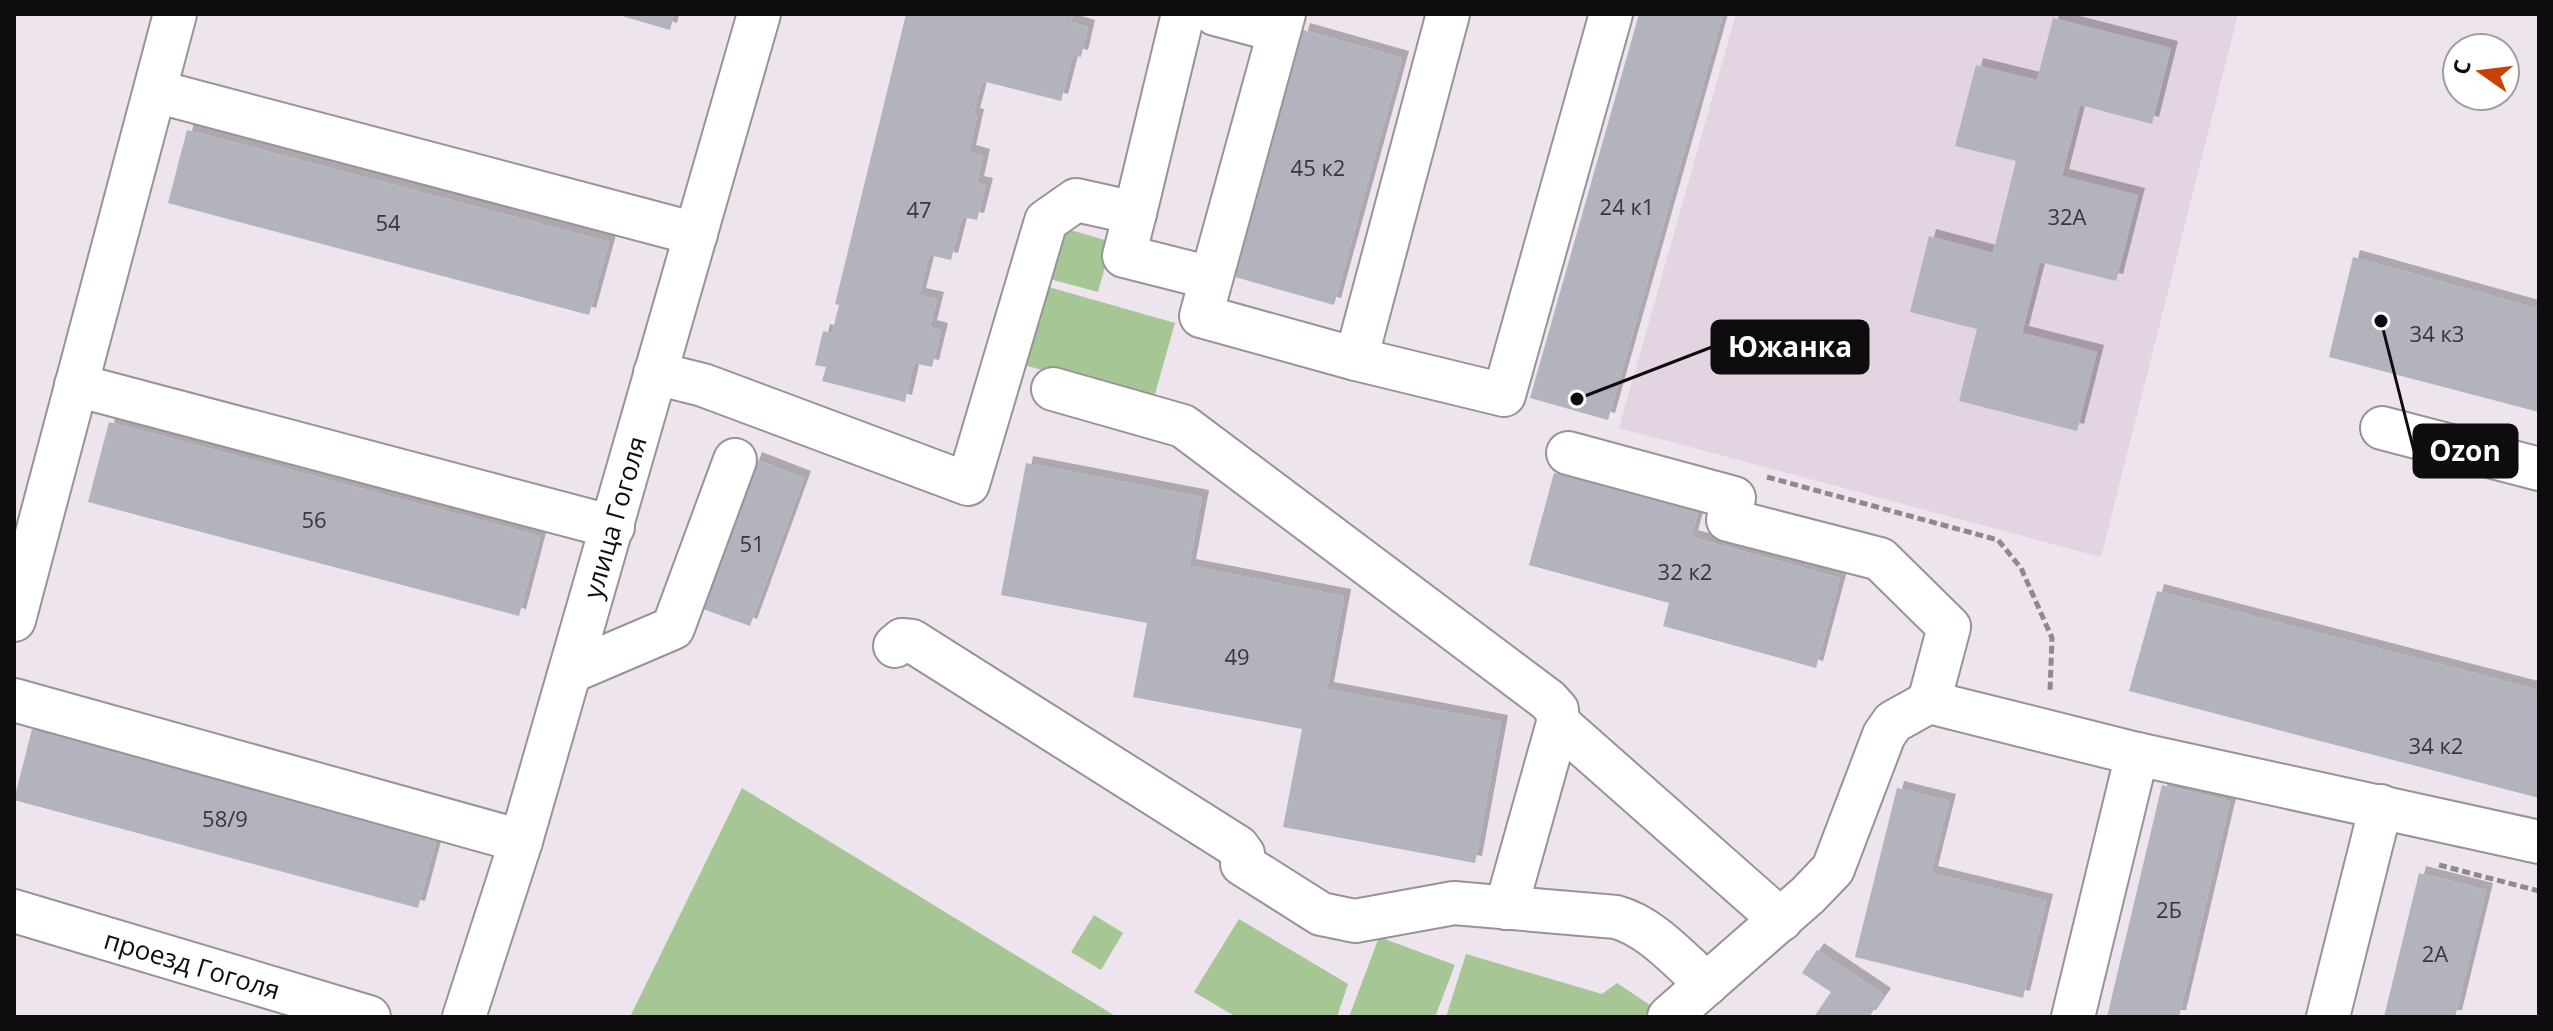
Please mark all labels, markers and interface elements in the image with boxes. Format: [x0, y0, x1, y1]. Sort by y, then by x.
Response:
north arrow [2441, 32, 2521, 112]
text: С [2444, 56, 2477, 77]
house number: 45 к2 [1291, 152, 1345, 182]
house number: 24 к1 [1600, 191, 1654, 221]
house number: 47 [906, 194, 932, 224]
house number: 32А [2047, 201, 2087, 231]
house number: 54 [375, 207, 401, 237]
house number: 34 к3 [2410, 318, 2464, 348]
callout: Южанка [1712, 321, 1868, 373]
text: Южанка [1728, 327, 1852, 365]
callout: Ozon [2414, 425, 2517, 477]
text: Ozon [2429, 431, 2501, 469]
street label: улица Гоголя [574, 432, 655, 603]
house number: 56 [301, 504, 327, 534]
house number: 51 [739, 528, 765, 558]
house number: 32 к2 [1658, 556, 1712, 586]
house number: 49 [1224, 641, 1250, 671]
house number: 34 к2 [2409, 730, 2463, 760]
house number: 58/9 [202, 803, 248, 833]
house number: 2Б [2156, 894, 2182, 924]
street label: проезд Гоголя [100, 921, 285, 1007]
house number: 2А [2422, 938, 2448, 968]

